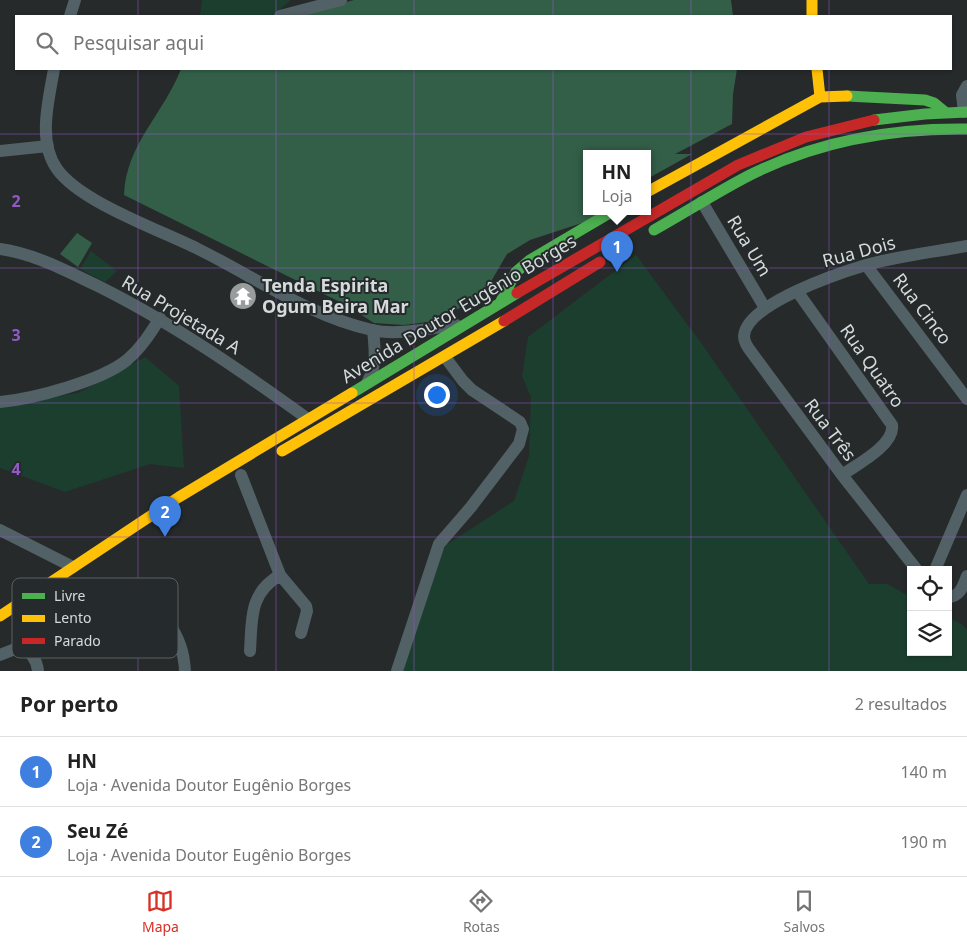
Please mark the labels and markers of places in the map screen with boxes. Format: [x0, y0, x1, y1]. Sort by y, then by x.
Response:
pin: 1 [601, 231, 633, 272]
place label: Tenda Espirita Ogum Beira Mar [262, 273, 409, 318]
temple icon: Tenda Espirita Ogum Beira Mar [228, 281, 258, 311]
pin: 2 [149, 496, 181, 537]

